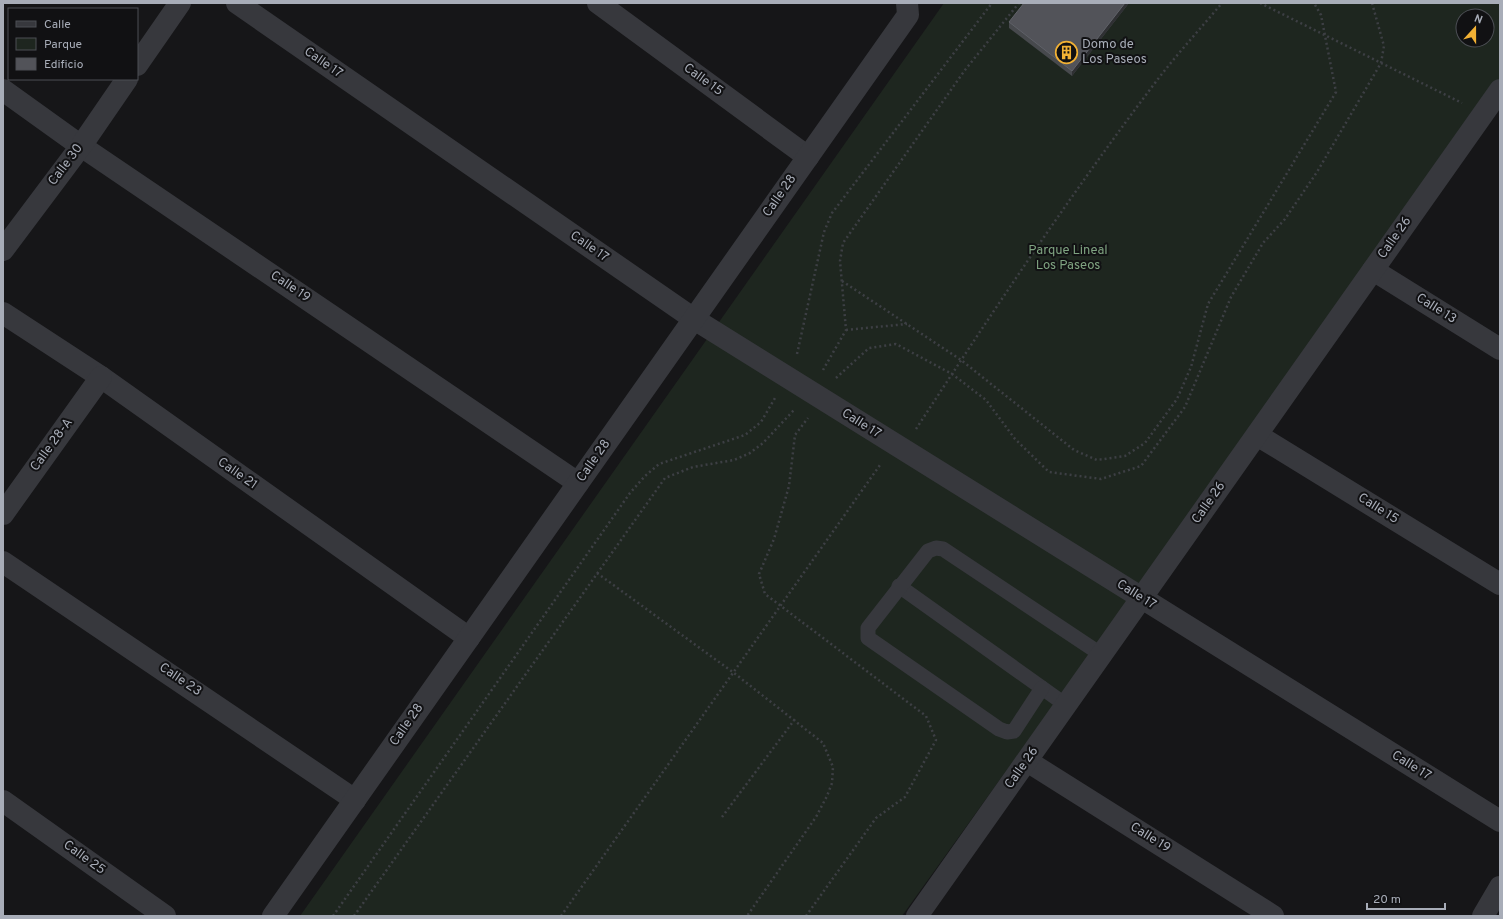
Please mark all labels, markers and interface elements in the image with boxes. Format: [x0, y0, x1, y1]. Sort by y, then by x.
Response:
legend [8, 8, 138, 80]
north arrow [1455, 8, 1495, 48]
text: N [1472, 12, 1484, 28]
text: Calle [44, 17, 71, 33]
text: Parque [44, 37, 82, 53]
place label: Domo de Los Paseos [1082, 37, 1147, 68]
building icon: Domo de Los Paseos [1053, 39, 1079, 65]
street label: Calle 17 [301, 44, 346, 82]
text: Edificio [44, 57, 84, 73]
street label: Calle 15 [680, 60, 726, 100]
street label: Calle 30 [45, 141, 87, 189]
street label: Calle 28 [760, 172, 800, 220]
street label: Calle 26 [1375, 214, 1415, 262]
street label: Calle 17 [567, 228, 612, 266]
park label: Parque Lineal Los Paseos [1028, 243, 1108, 274]
street label: Calle 19 [267, 268, 313, 306]
street label: Calle 13 [1413, 290, 1459, 328]
street label: Calle 17 [838, 406, 884, 442]
street label: Calle 28-A [27, 415, 77, 475]
street label: Calle 28 [574, 437, 614, 485]
street label: Calle 21 [214, 455, 260, 493]
street label: Calle 26 [1189, 479, 1229, 527]
street label: Calle 15 [1355, 490, 1401, 528]
street label: Calle 17 [1113, 577, 1159, 613]
street label: Calle 23 [156, 660, 204, 700]
street label: Calle 28 [387, 701, 427, 749]
street label: Calle 26 [1002, 744, 1042, 792]
street label: Calle 17 [1388, 748, 1434, 784]
street label: Calle 19 [1127, 819, 1173, 857]
street label: Calle 25 [60, 837, 108, 879]
scale bar [1367, 885, 1445, 911]
text: 20 m [1373, 892, 1401, 908]

